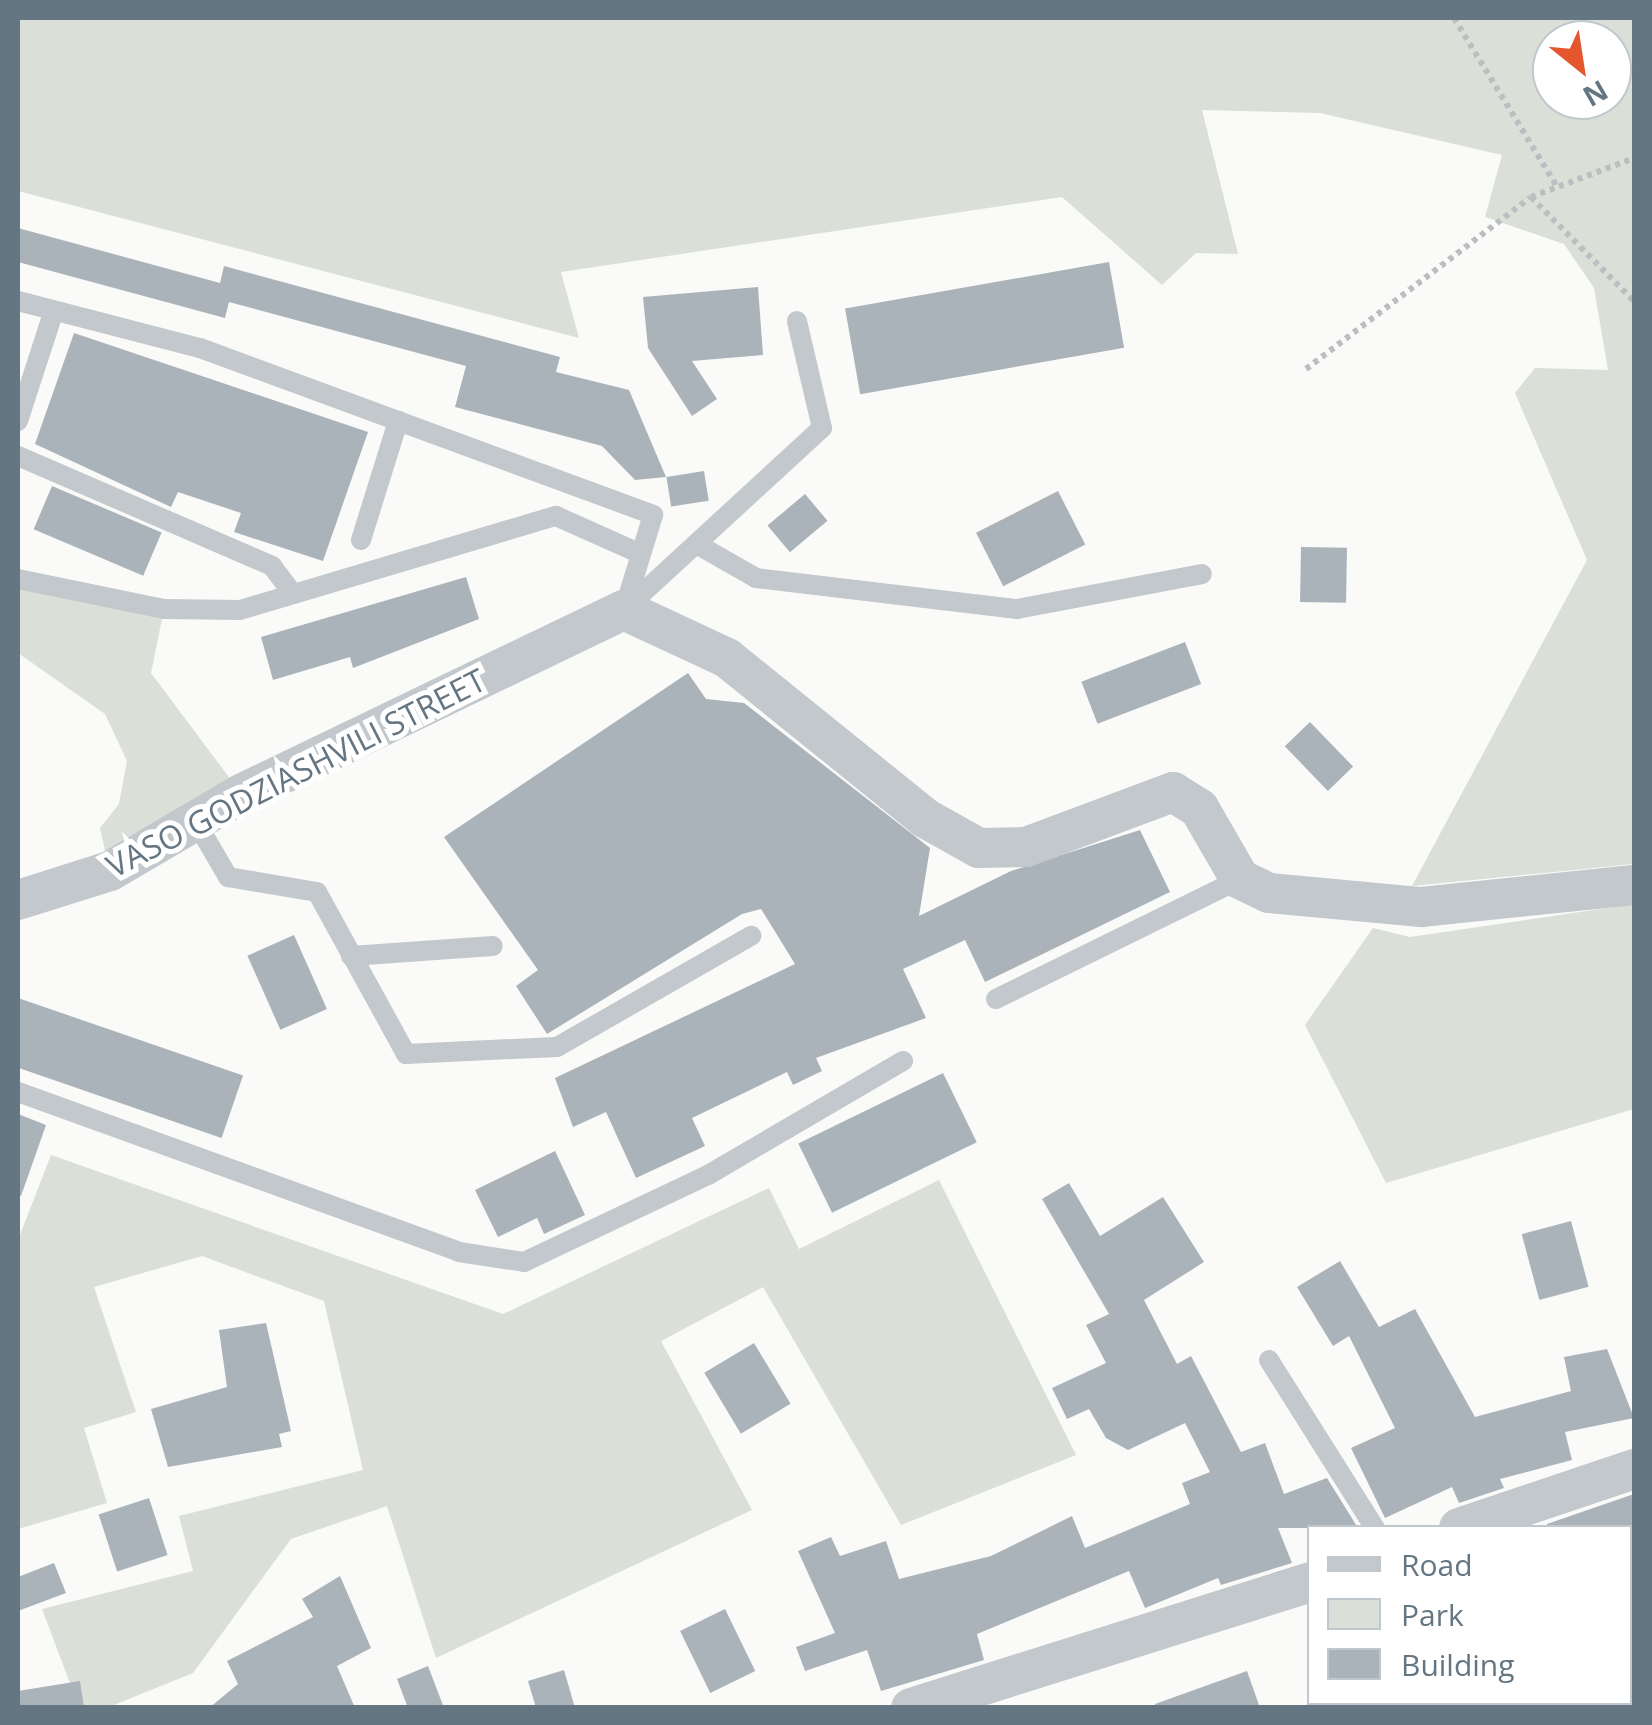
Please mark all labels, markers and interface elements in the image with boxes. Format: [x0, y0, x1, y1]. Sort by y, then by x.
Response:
north arrow [1532, 20, 1632, 120]
text: N [1577, 72, 1615, 116]
street label: VASO GODZIASHVILI STREET [100, 661, 492, 885]
legend [1307, 1525, 1632, 1705]
text: Road [1401, 1544, 1473, 1585]
text: Park [1401, 1594, 1464, 1635]
text: Building [1401, 1644, 1515, 1685]

